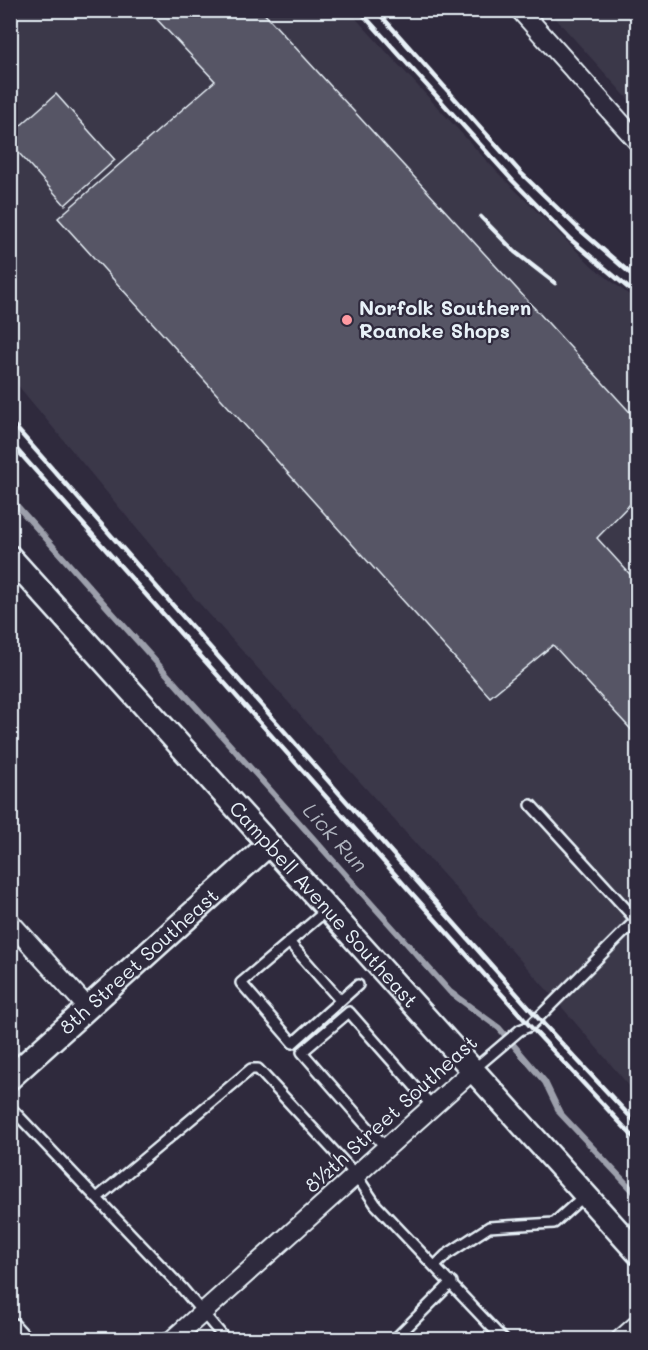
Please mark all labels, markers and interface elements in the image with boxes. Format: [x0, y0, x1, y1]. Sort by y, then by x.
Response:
place label: Norfolk Southern Roanoke Shops [359, 294, 531, 343]
marker: Norfolk Southern Roanoke Shops [340, 313, 354, 327]
street label: Campbell Avenue Southeast [224, 795, 424, 1013]
water label: Lick Run [298, 797, 374, 877]
street label: 8th Street Southeast [53, 882, 224, 1039]
street label: 8½th Street Southeast [298, 1029, 482, 1198]

